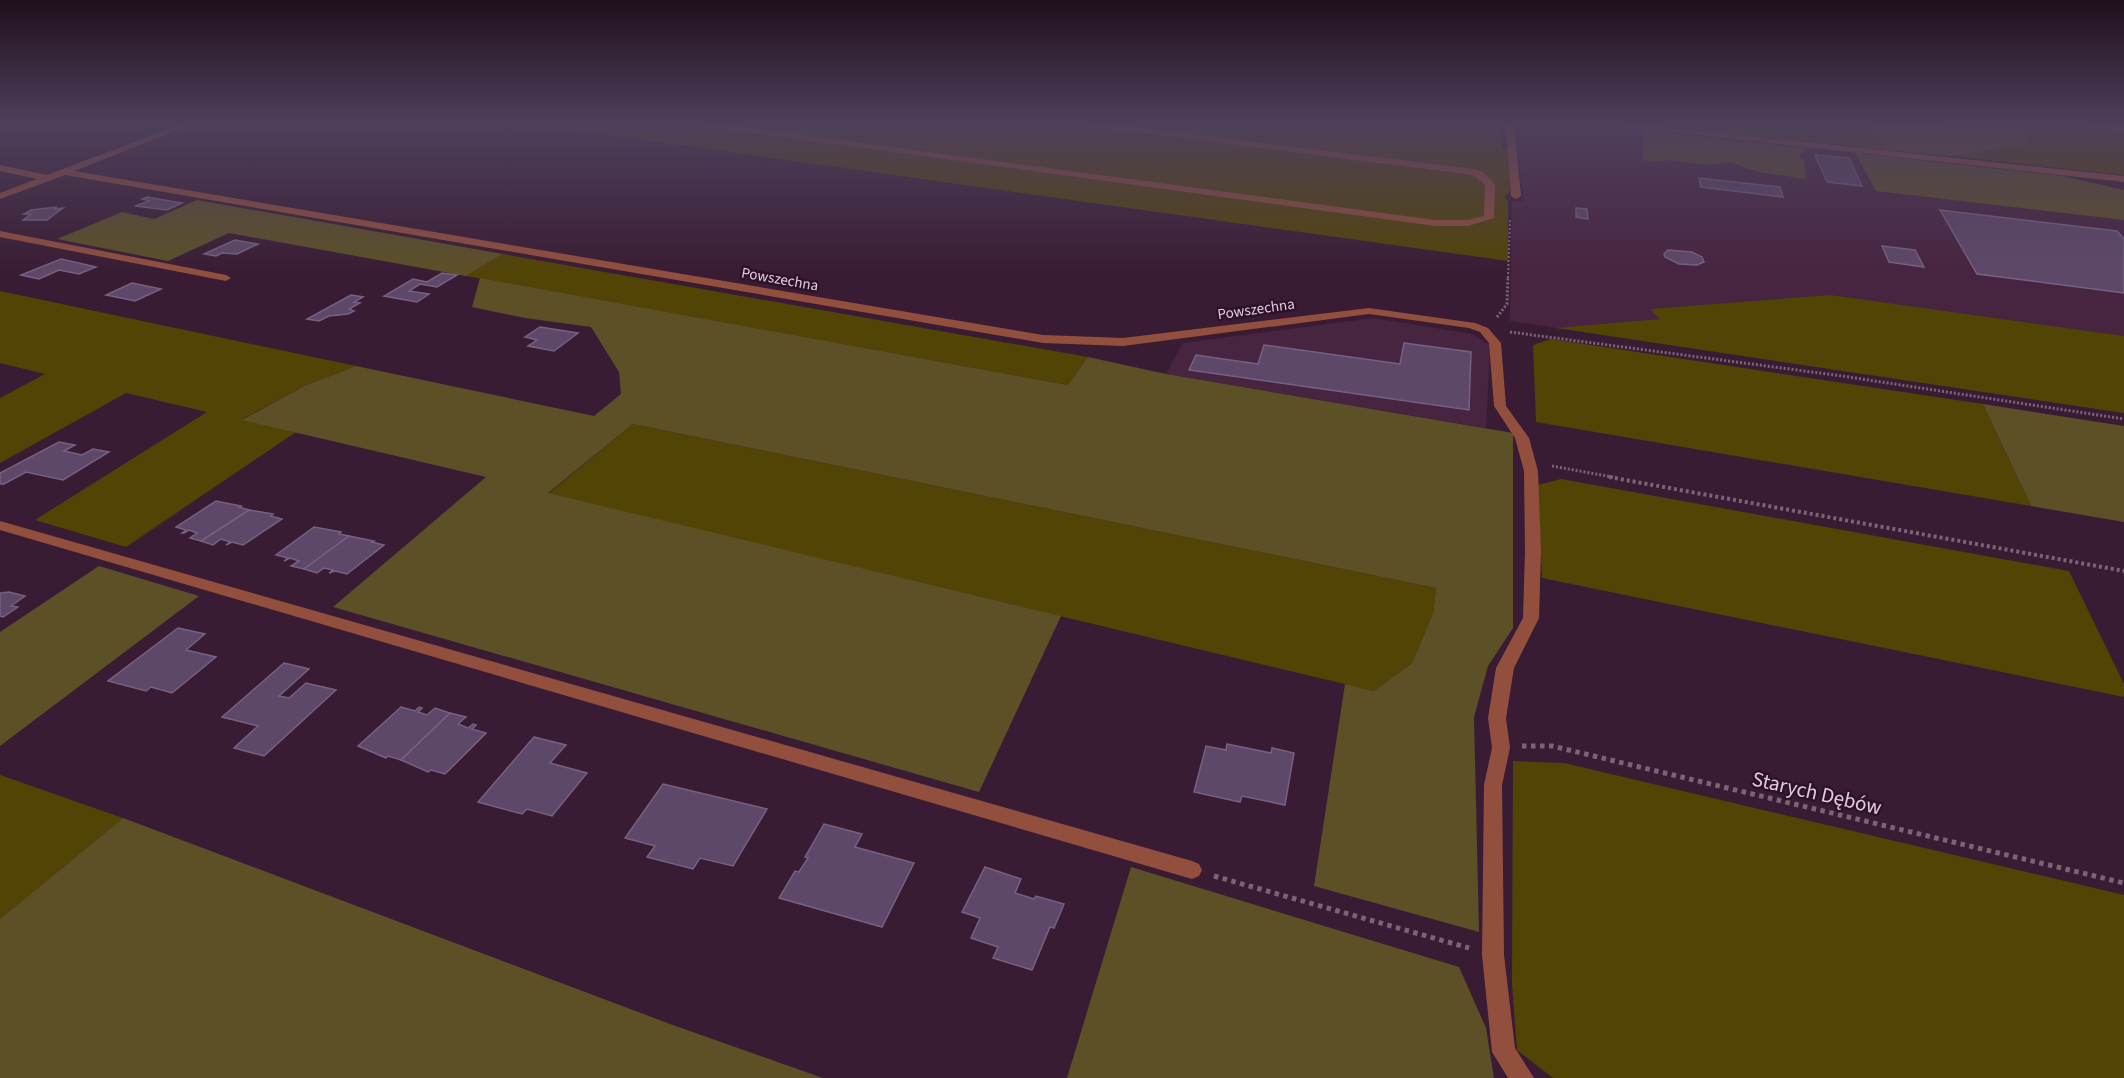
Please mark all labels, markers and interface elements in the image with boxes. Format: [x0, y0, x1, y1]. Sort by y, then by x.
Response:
street label: Powszechna [740, 262, 820, 297]
street label: Powszechna [1216, 294, 1296, 325]
street label: Starych Dębów [1749, 764, 1885, 822]

